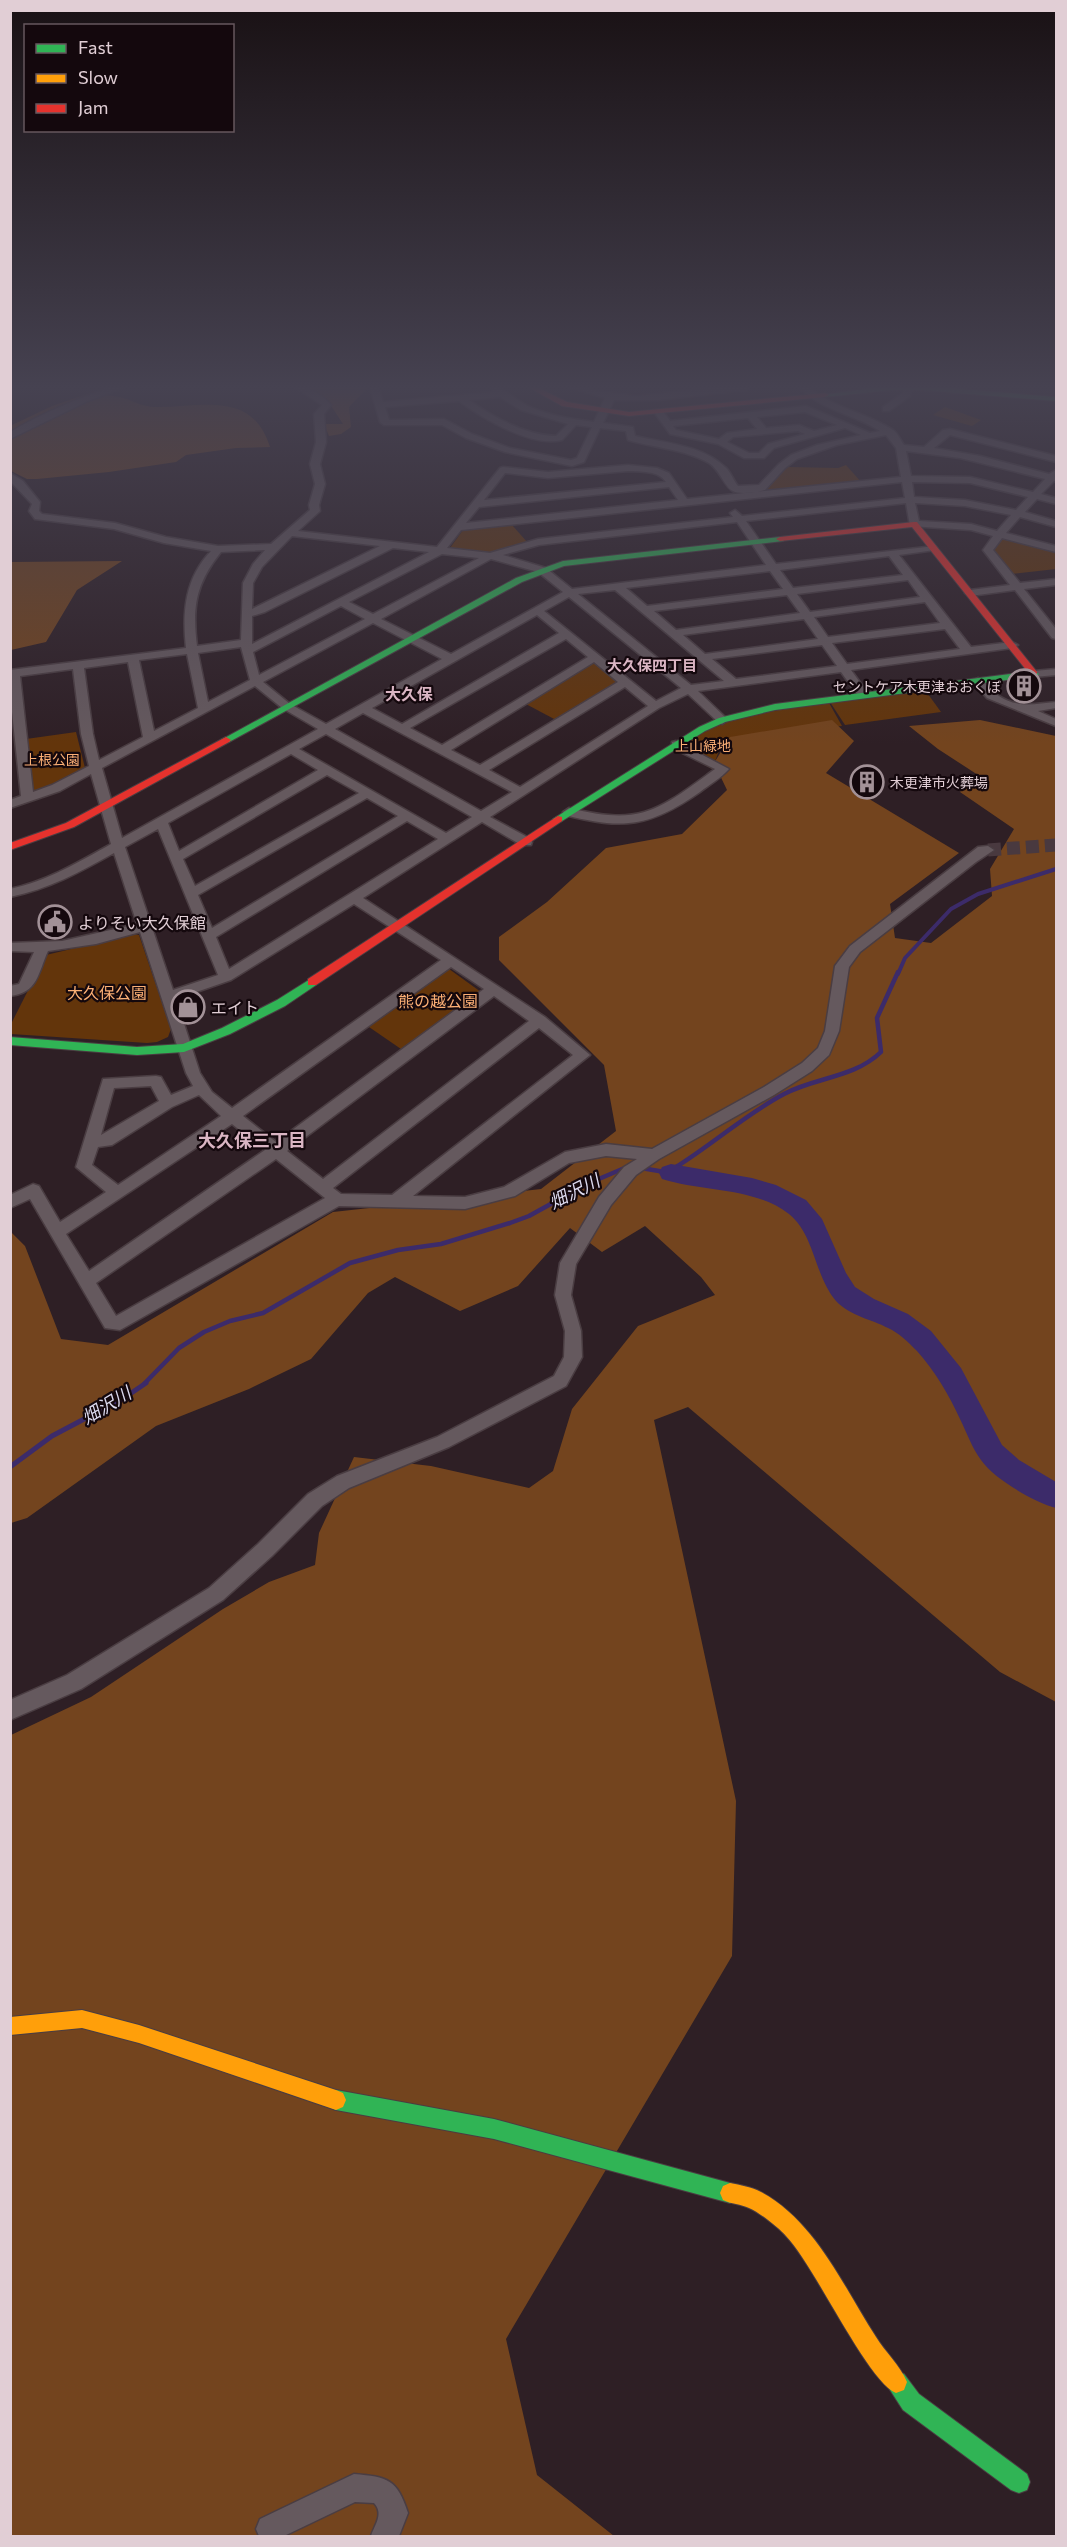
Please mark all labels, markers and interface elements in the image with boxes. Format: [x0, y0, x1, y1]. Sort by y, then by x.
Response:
legend [24, 24, 234, 132]
text: Fast [78, 36, 113, 58]
text: Slow [78, 66, 118, 88]
text: Jam [78, 96, 108, 118]
district label: 大久保四丁目 [607, 656, 697, 674]
building icon: セントケア木更津おおくぼ [1006, 668, 1042, 704]
place label: セントケア木更津おおくぼ [833, 678, 1001, 695]
district label: 大久保 [385, 684, 433, 703]
park label: 上山緑地 [675, 737, 731, 754]
park label: 上根公園 [24, 751, 80, 768]
building icon: 木更津市火葬場 [849, 764, 885, 800]
place label: 木更津市火葬場 [890, 774, 988, 791]
public building icon: よりそい大久保館 [37, 904, 73, 940]
place label: よりそい大久保館 [78, 913, 206, 932]
park label: 大久保公園 [67, 983, 147, 1002]
shop icon: エイト [170, 989, 206, 1025]
park label: 熊の越公園 [398, 991, 478, 1010]
place label: エイト [211, 998, 259, 1017]
district label: 大久保三丁目 [198, 1129, 306, 1151]
water label: 畑沢川 [545, 1168, 605, 1213]
water label: 畑沢川 [77, 1381, 137, 1428]

